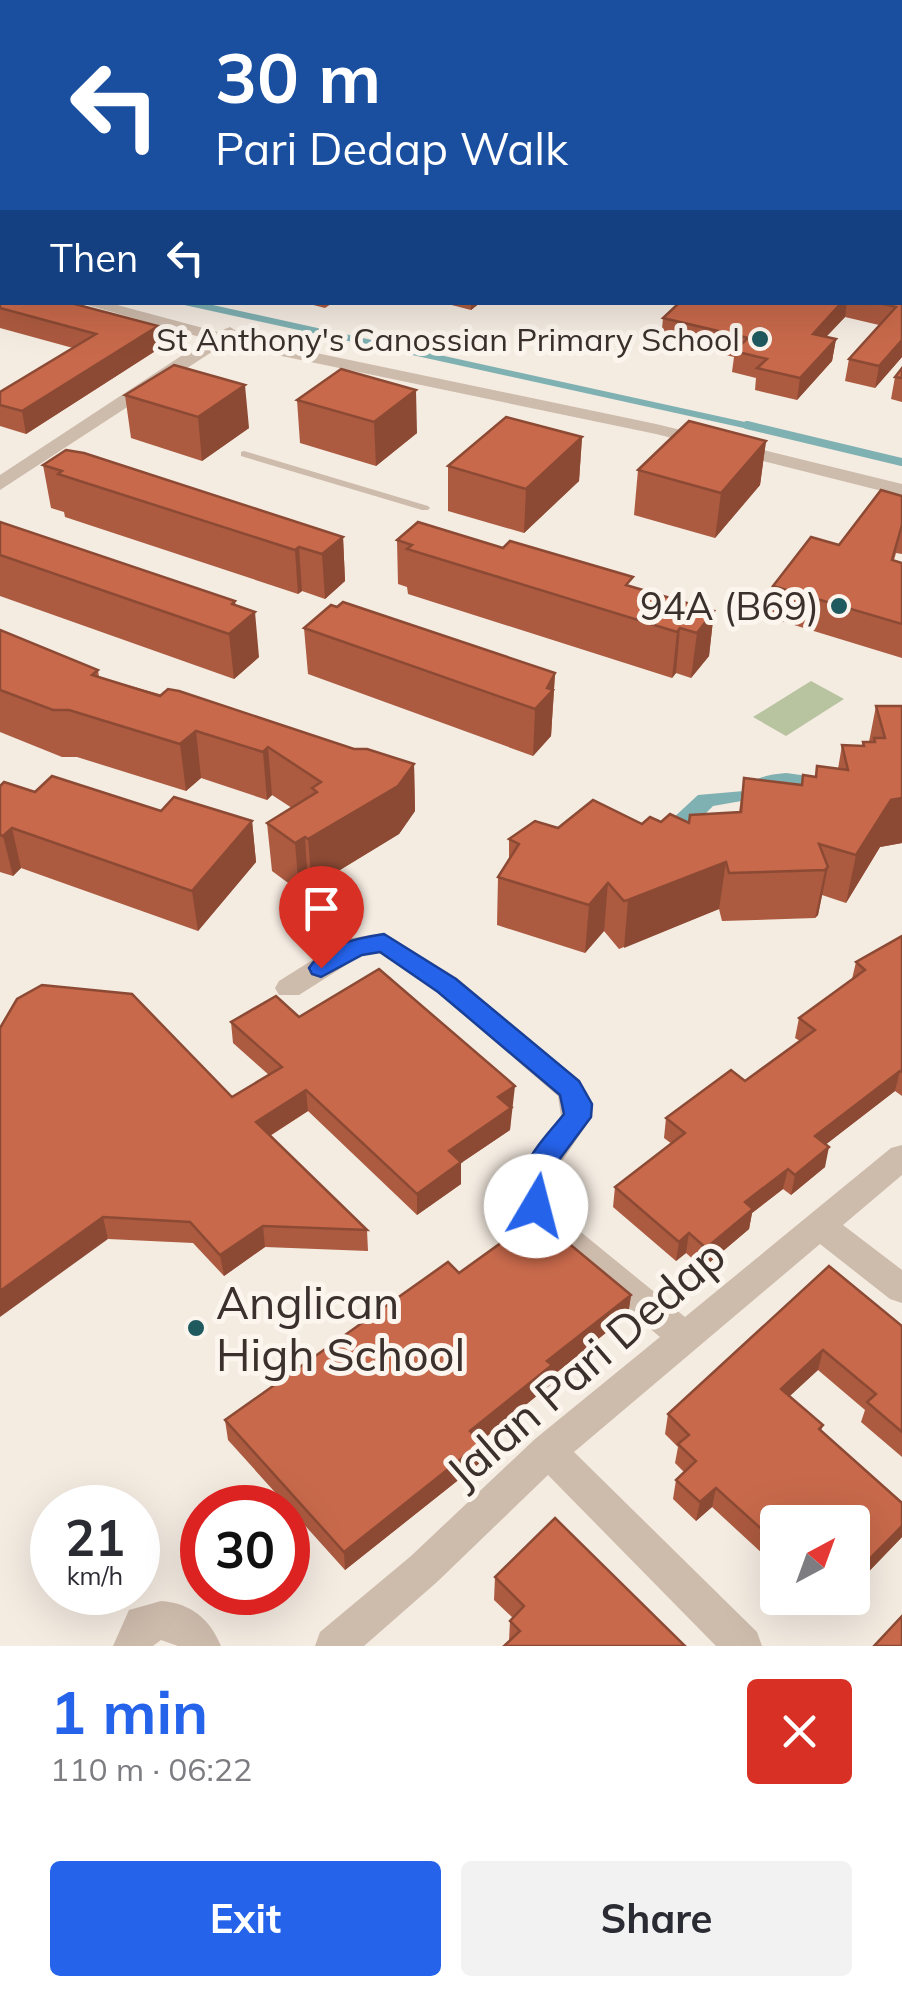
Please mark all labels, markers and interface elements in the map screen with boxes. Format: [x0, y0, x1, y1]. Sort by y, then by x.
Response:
text: 30 m [215, 33, 381, 121]
icon: left [50, 40, 180, 170]
text: Pari Dedap Walk [215, 120, 568, 176]
icon: left [158, 230, 213, 285]
text: Then [50, 234, 138, 282]
place label: St Anthony's Canossian Primary School [156, 319, 740, 359]
marker: St Anthony's Canossian Primary School [749, 328, 771, 350]
place label: 94A (B69) [640, 582, 819, 630]
marker: 94A (B69) [828, 595, 850, 617]
pin [279, 866, 364, 969]
icon: arrive [294, 881, 349, 936]
position arrow [484, 1154, 588, 1258]
street label: Jalan Pari Dedap [434, 1227, 736, 1499]
place label: Anglican High School [216, 1274, 465, 1382]
marker: Anglican High School [185, 1317, 207, 1339]
speed limit sign: 30 [180, 1485, 310, 1615]
north arrow [760, 1505, 870, 1615]
map controls [760, 1505, 870, 1615]
text: 21 [65, 1506, 125, 1569]
text: km/h [67, 1560, 123, 1591]
text: 1 min [50, 1674, 208, 1749]
button: close [747, 1679, 852, 1784]
text: 110 m · 06:22 [50, 1749, 252, 1789]
button: Exit [50, 1861, 441, 1976]
button: Share [461, 1861, 852, 1976]

